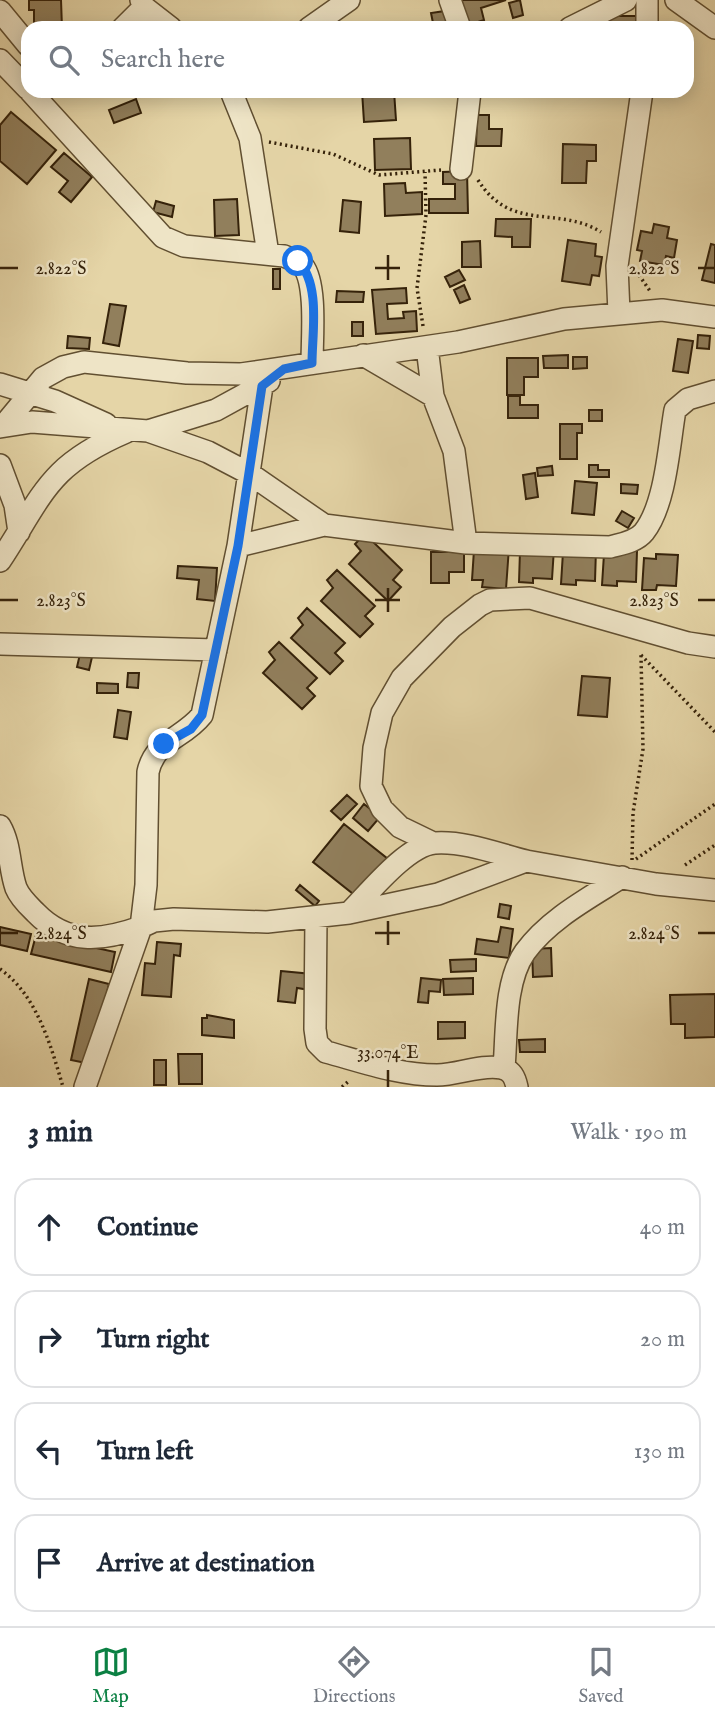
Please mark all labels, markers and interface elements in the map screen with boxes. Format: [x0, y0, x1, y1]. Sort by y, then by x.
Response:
search box [21, 21, 694, 98]
icon: search [45, 41, 83, 79]
text: Search here [101, 43, 225, 76]
route start [282, 245, 313, 276]
text: 2.822°S [35, 258, 87, 281]
text: 2.822°S [628, 258, 680, 281]
text: 2.823°S [36, 590, 86, 613]
text: 2.823°S [629, 590, 679, 613]
route end [148, 728, 179, 759]
text: 2.824°S [35, 923, 87, 946]
text: 2.824°S [628, 923, 680, 946]
text: 33.074°E [357, 1042, 419, 1065]
text: 3 min [28, 1114, 93, 1152]
text: Walk · 190 m [570, 1118, 687, 1147]
icon: ahead [30, 1208, 68, 1246]
text: Continue [97, 1211, 198, 1244]
text: 40 m [640, 1213, 685, 1242]
icon: right [30, 1320, 68, 1358]
text: Turn right [97, 1323, 210, 1356]
text: 20 m [640, 1325, 685, 1354]
icon: left [30, 1432, 68, 1470]
text: Turn left [97, 1435, 194, 1468]
text: 130 m [634, 1437, 685, 1466]
icon: arrive [30, 1544, 68, 1582]
text: Arrive at destination [97, 1547, 315, 1580]
tab: Map [92, 1643, 130, 1709]
tab: Directions [313, 1643, 395, 1709]
tab: Saved [578, 1643, 623, 1709]

